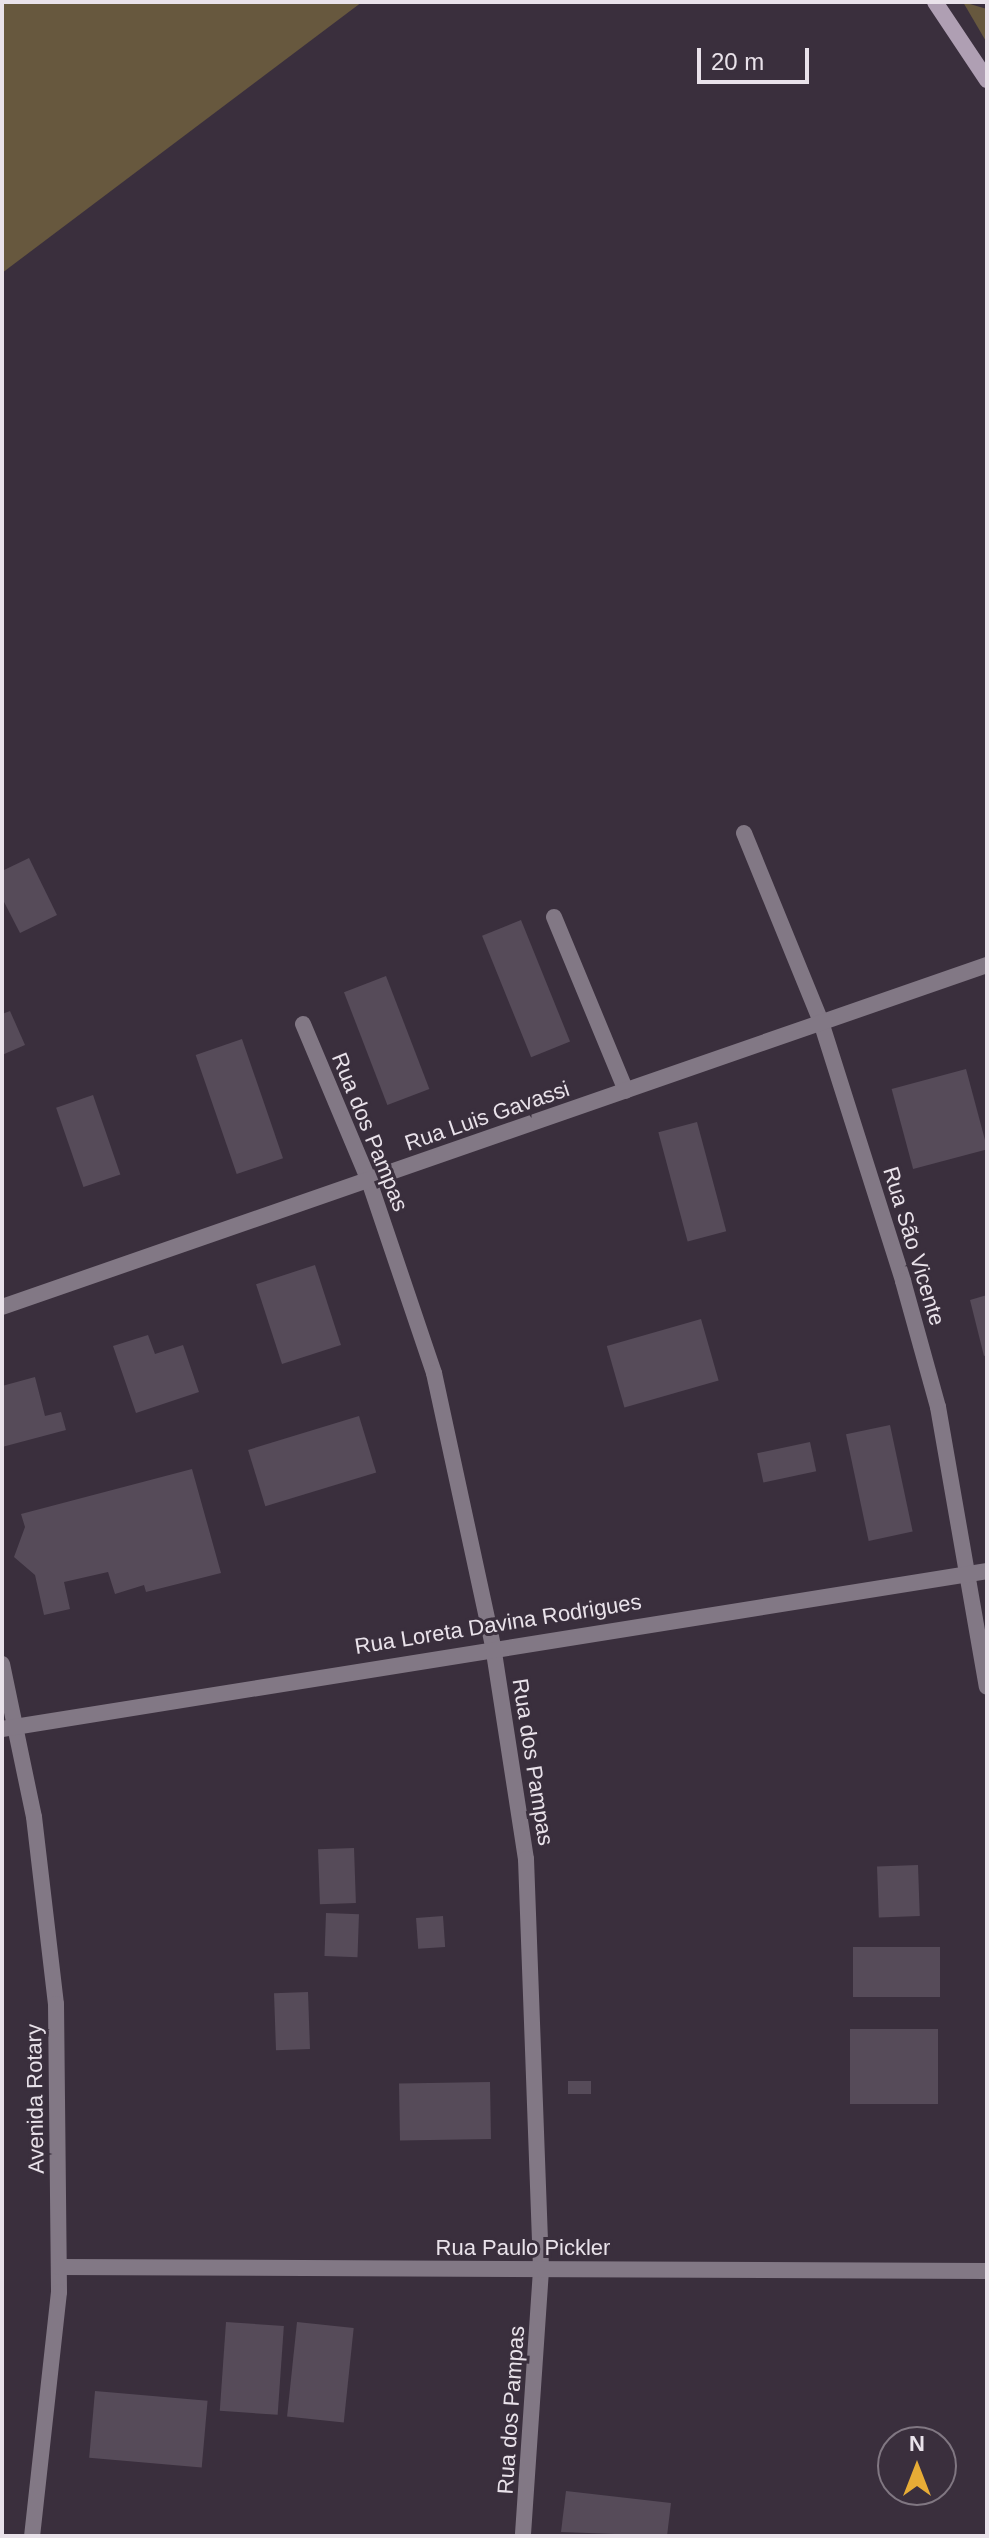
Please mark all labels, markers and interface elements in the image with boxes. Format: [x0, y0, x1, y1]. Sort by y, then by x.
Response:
scale bar [701, 32, 813, 82]
text: 20 m [711, 48, 764, 75]
street label: Rua dos Pampas [326, 1049, 414, 1215]
street label: Rua Luis Gavassi [401, 1075, 573, 1157]
street label: Rua São Vicente [877, 1163, 951, 1329]
street label: Rua Loreta Davina Rodrigues [353, 1588, 643, 1660]
street label: Rua dos Pampas [507, 1677, 559, 1847]
street label: Avenida Rotary [20, 2024, 50, 2174]
street label: Rua Paulo Pickler [436, 2235, 610, 2261]
street label: Rua dos Pampas [492, 2325, 530, 2495]
north arrow [877, 2426, 957, 2506]
text: N [909, 2431, 925, 2456]

